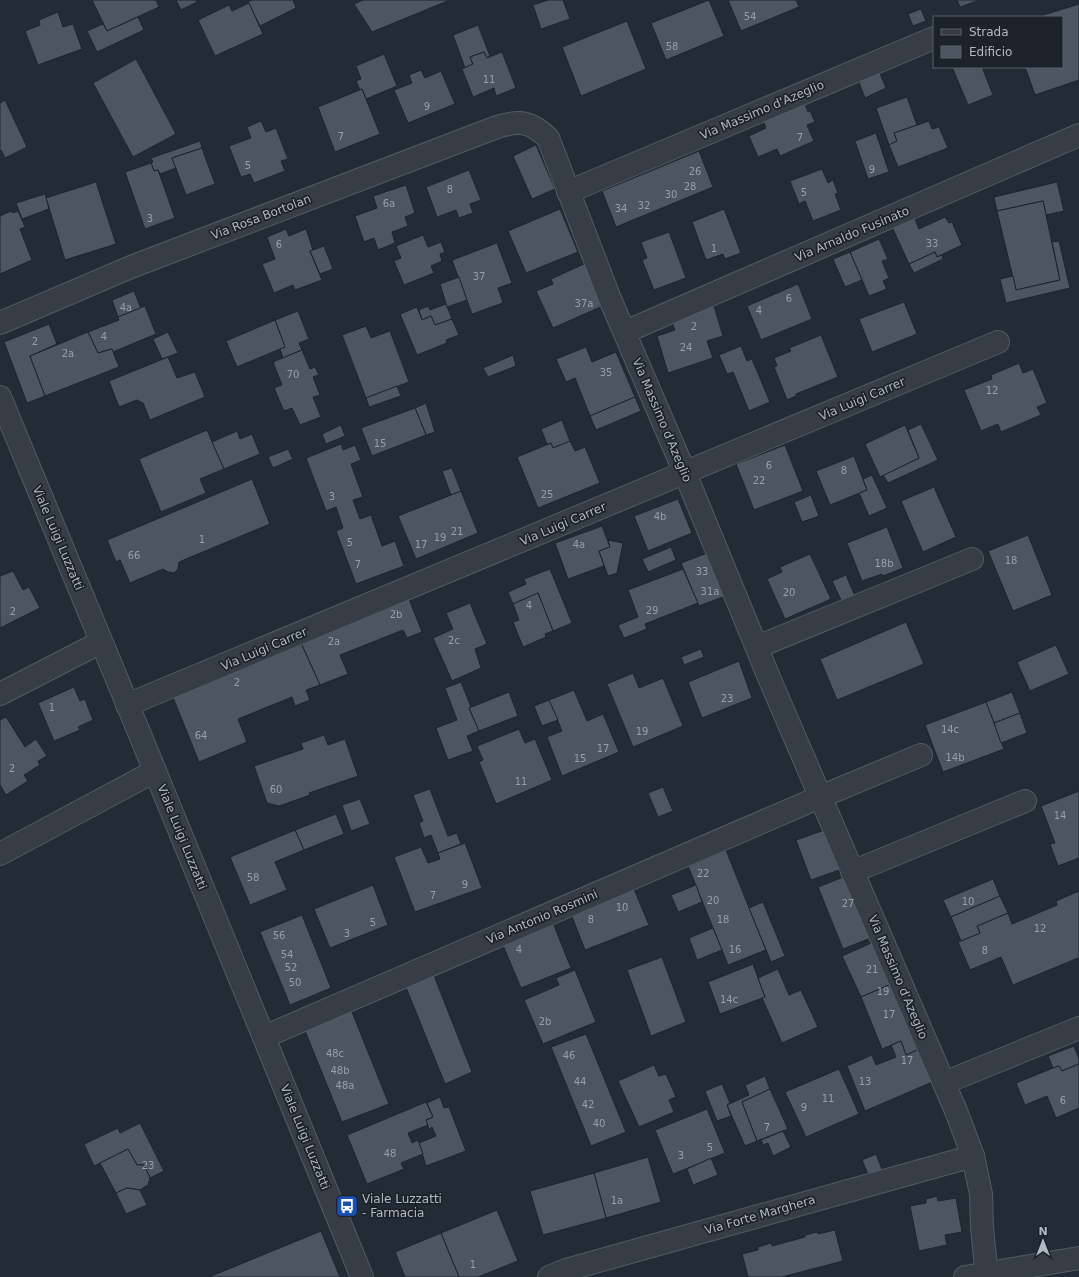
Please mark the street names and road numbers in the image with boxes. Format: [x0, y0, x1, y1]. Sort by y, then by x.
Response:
street label: Via Massimo d'Azeglio [698, 78, 826, 142]
street label: Via Rosa Bortolan [209, 191, 313, 243]
street label: Via Arnaldo Fusinato [793, 204, 911, 264]
street label: Via Massimo d'Azeglio [630, 356, 694, 484]
street label: Via Luigi Carrer [817, 375, 907, 423]
street label: Viale Luigi Luzzatti [30, 484, 86, 592]
street label: Via Luigi Carrer [518, 500, 608, 548]
street label: Via Luigi Carrer [219, 625, 309, 673]
street label: Viale Luigi Luzzatti [155, 782, 209, 892]
street label: Via Antonio Rosmini [484, 887, 600, 947]
street label: Via Massimo d'Azeglio [866, 913, 930, 1041]
street label: Viale Luigi Luzzatti [278, 1082, 332, 1192]
street label: Via Forte Marghera [703, 1193, 817, 1237]

